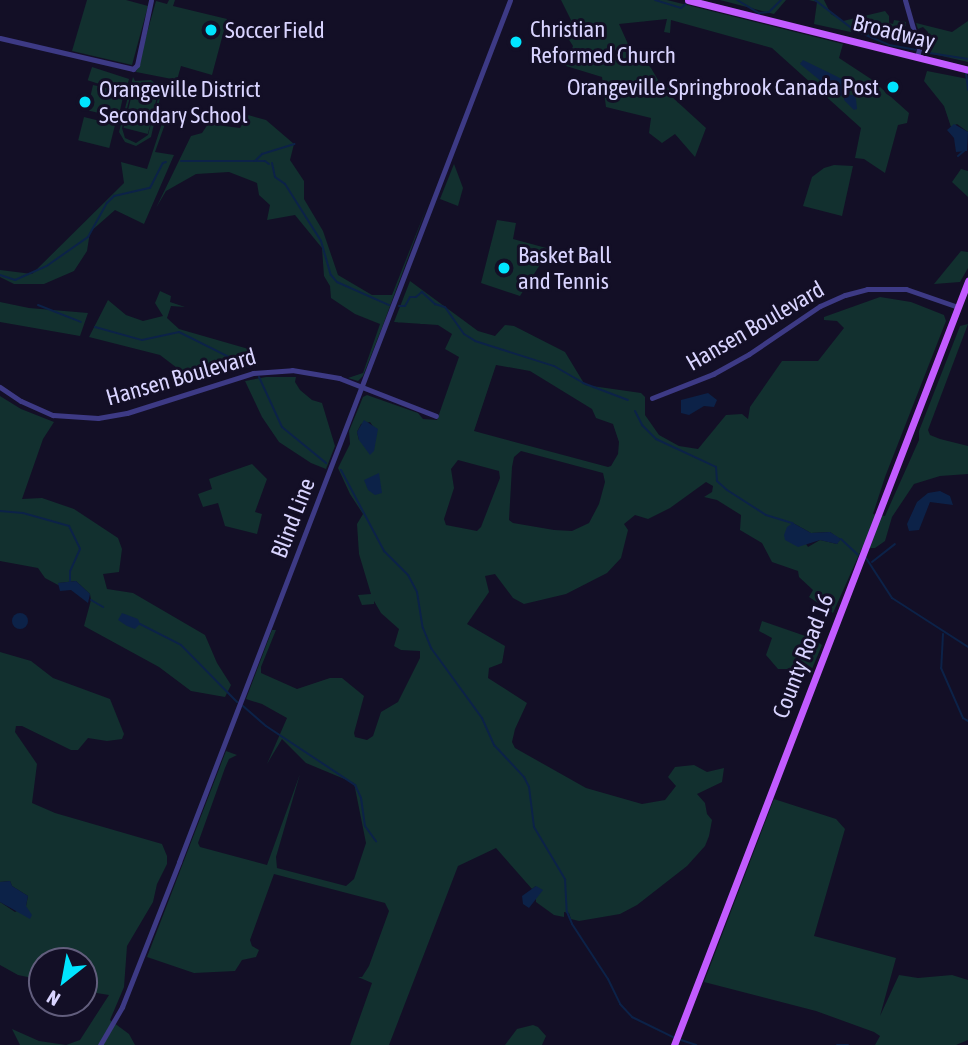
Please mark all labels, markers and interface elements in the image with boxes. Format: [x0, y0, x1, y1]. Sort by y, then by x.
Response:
street label: Broadway [850, 8, 938, 56]
place label: Christian Reformed Church [530, 15, 676, 69]
place label: Soccer Field [225, 16, 325, 44]
marker: Soccer Field [203, 22, 219, 38]
marker: Christian Reformed Church [508, 34, 524, 50]
place label: Orangeville Springbrook Canada Post [567, 73, 879, 101]
place label: Orangeville District Secondary School [99, 75, 261, 129]
marker: Orangeville Springbrook Canada Post [885, 79, 901, 95]
marker: Orangeville District Secondary School [77, 94, 93, 110]
place label: Basket Ball and Tennis [518, 241, 611, 295]
marker: Basket Ball and Tennis [496, 260, 512, 276]
street label: Hansen Boulevard [681, 275, 829, 377]
street label: Hansen Boulevard [103, 342, 259, 412]
street label: Blind Line [265, 474, 321, 562]
street label: County Road 16 [767, 590, 839, 722]
north arrow [28, 947, 98, 1017]
text: N [43, 986, 64, 1011]

